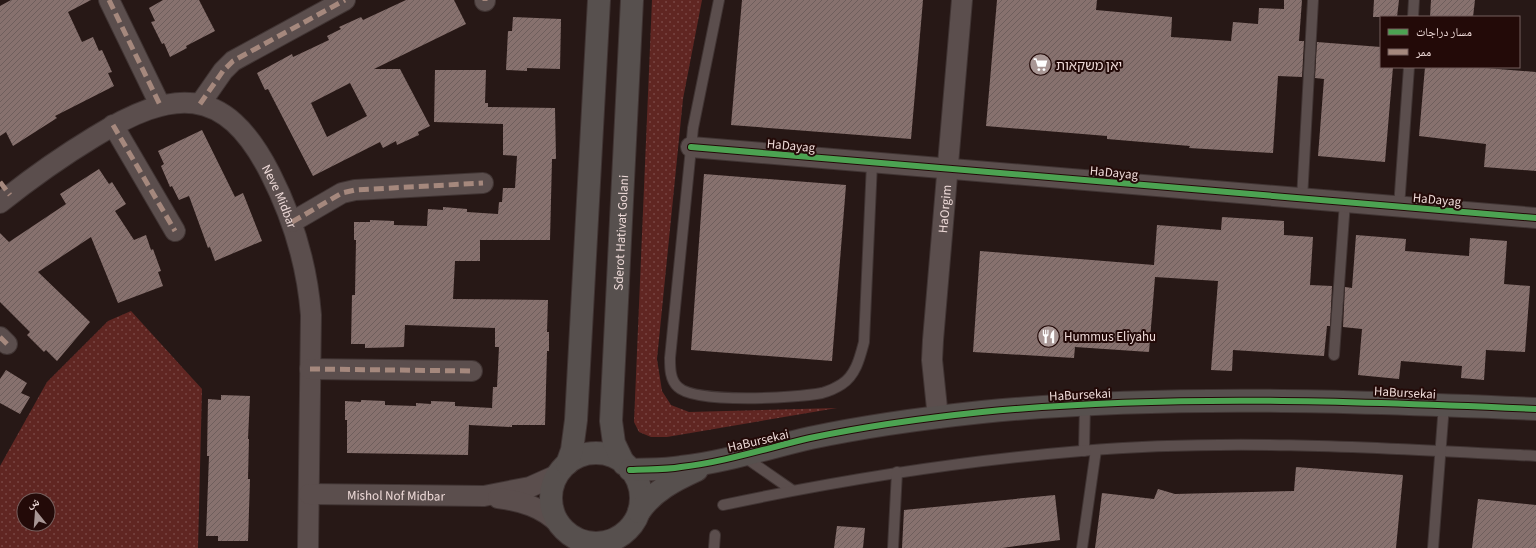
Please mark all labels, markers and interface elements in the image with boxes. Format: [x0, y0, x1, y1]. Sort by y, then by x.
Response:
legend [1380, 16, 1520, 68]
text: مسار دراجات [1416, 24, 1472, 41]
text: ممر [1415, 44, 1431, 61]
supermarket icon: יאן משקאות [1028, 52, 1054, 78]
place label: יאן משקאות [1056, 57, 1122, 75]
street label: HaDayag [766, 135, 816, 157]
street label: Neve Midbar [257, 161, 301, 231]
street label: HaDayag [1089, 162, 1139, 184]
street label: Sderot Hativat Golani [610, 174, 633, 291]
street label: HaOrgim [934, 184, 956, 234]
street label: HaDayag [1412, 189, 1462, 211]
restaurant icon: Hummus Eliyahu [1036, 323, 1062, 349]
place label: Hummus Eliyahu [1064, 328, 1156, 346]
street label: HaBursekai [1373, 382, 1436, 404]
street label: HaBursekai [1049, 384, 1112, 406]
street label: HaBursekai [726, 425, 791, 457]
street label: Mishol Nof Midbar [347, 486, 446, 506]
north arrow [16, 492, 56, 532]
text: ش [25, 494, 41, 512]

